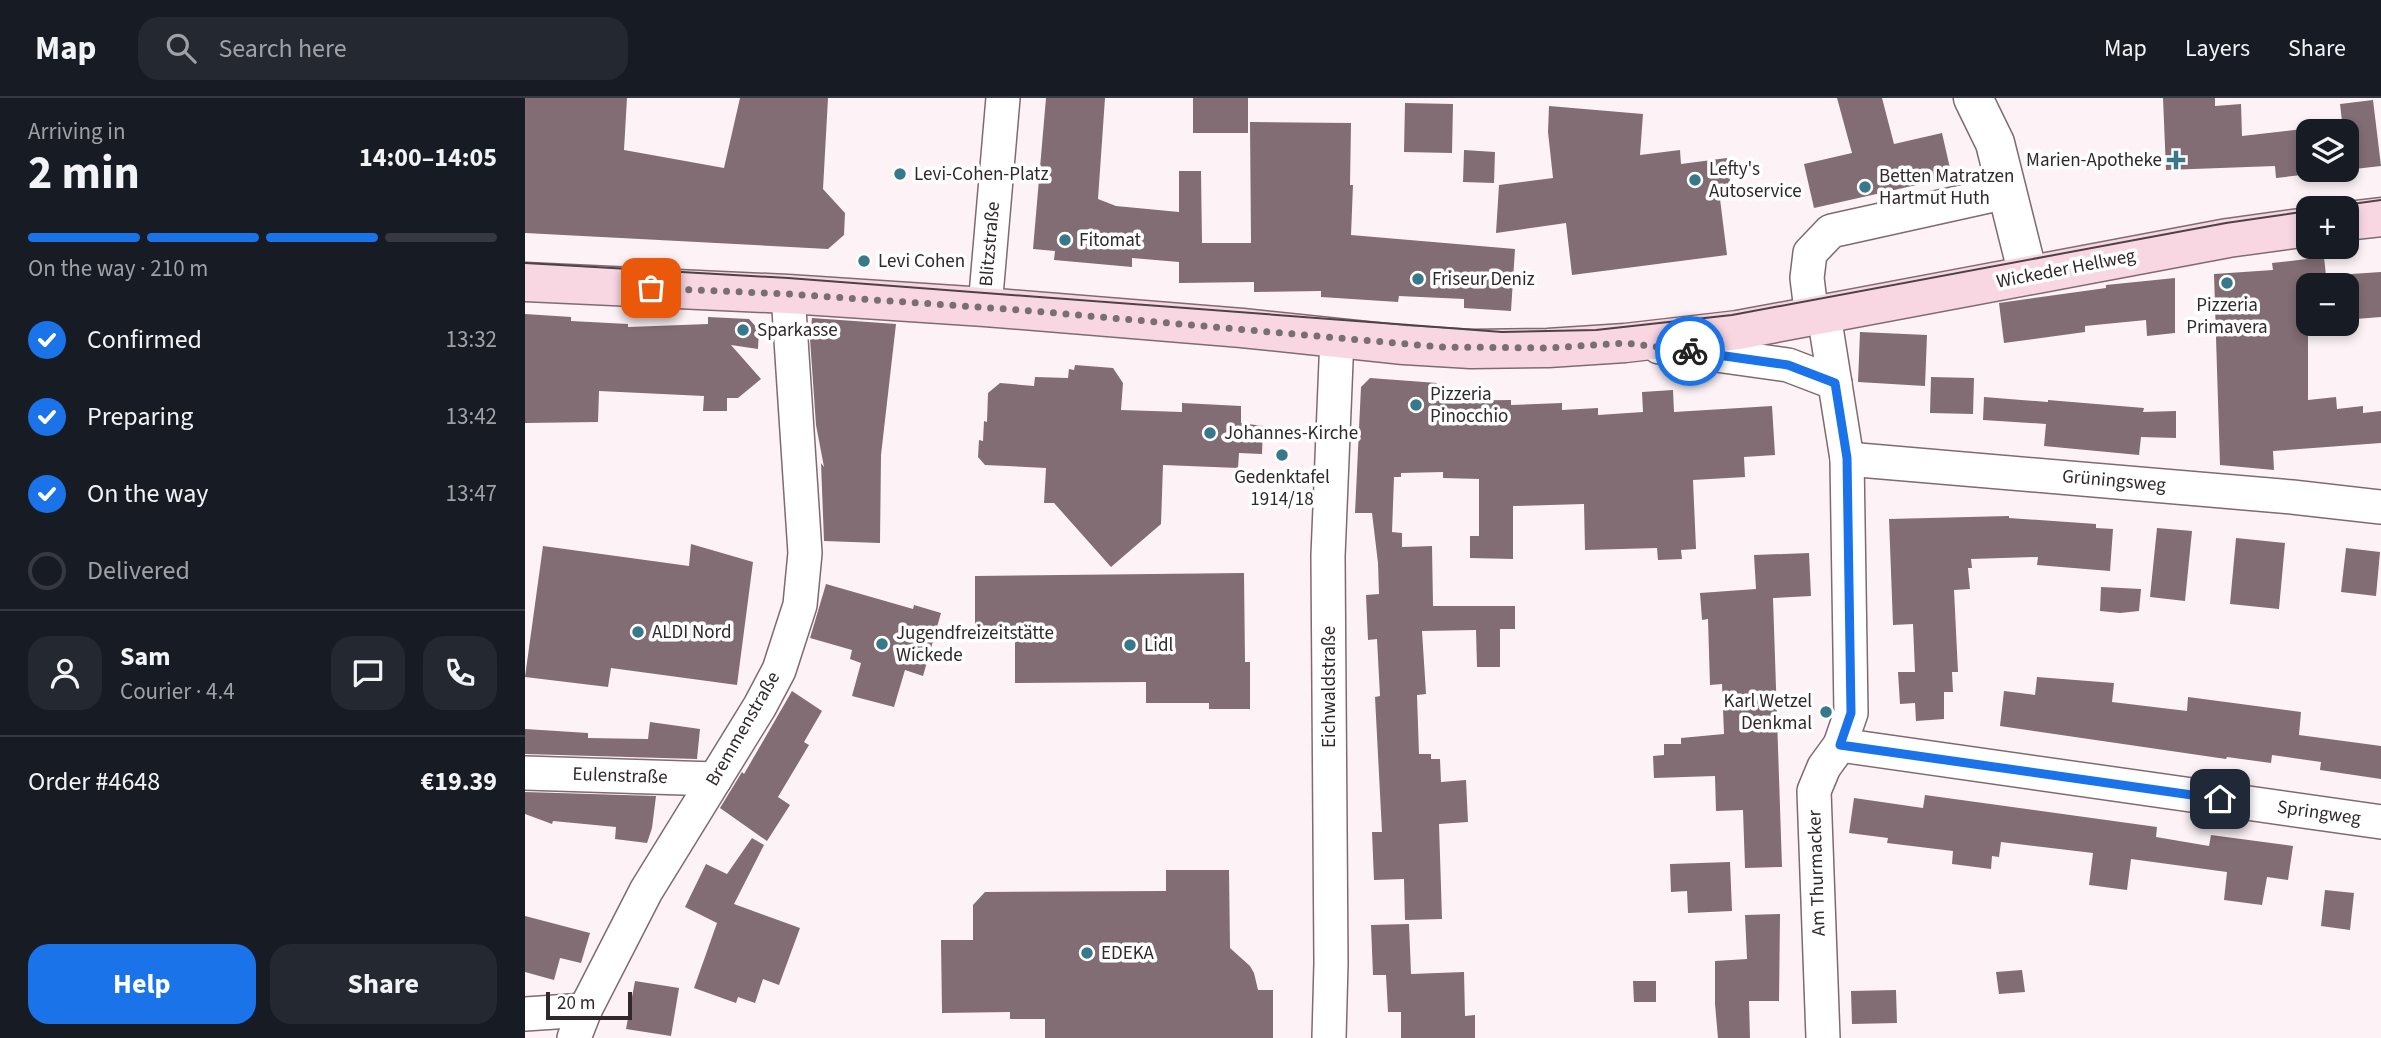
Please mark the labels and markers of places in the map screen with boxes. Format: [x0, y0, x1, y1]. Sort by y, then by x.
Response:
place label: Marien-Apotheke [2026, 147, 2162, 174]
marker: Marien-Apotheke [2168, 152, 2184, 168]
place label: Lefty's Autoservice [1709, 156, 1802, 205]
place label: Levi-Cohen-Platz [914, 161, 1049, 188]
place label: Betten Matratzen Hartmut Huth [1879, 163, 2014, 212]
marker: Levi-Cohen-Platz [892, 166, 908, 182]
marker: Lefty's Autoservice [1687, 172, 1703, 188]
marker: Betten Matratzen Hartmut Huth [1857, 179, 1873, 195]
place label: Fitomat [1079, 227, 1142, 254]
marker: Fitomat [1057, 232, 1073, 248]
place label: Levi Cohen [878, 248, 965, 275]
marker: Levi Cohen [856, 253, 872, 269]
pin [621, 258, 681, 318]
place label: Friseur Deniz [1432, 266, 1535, 293]
marker: Friseur Deniz [1410, 271, 1426, 287]
marker: Pizzeria Primavera [2219, 275, 2235, 291]
place label: Pizzeria Primavera [2186, 292, 2268, 341]
place label: Sparkasse [757, 317, 838, 344]
marker: Sparkasse [735, 322, 751, 338]
place label: Pizzeria Pinocchio [1430, 381, 1508, 430]
marker: Pizzeria Pinocchio [1408, 397, 1424, 413]
place label: Johannes-Kirche [1224, 420, 1358, 447]
marker: Johannes-Kirche [1202, 425, 1218, 441]
marker: Gedenktafel 1914/18 [1274, 447, 1290, 463]
place label: Gedenktafel 1914/18 [1234, 464, 1330, 513]
place label: ALDI Nord [652, 619, 732, 646]
place label: Jugendfreizeitstätte Wickede [896, 620, 1054, 669]
marker: ALDI Nord [630, 624, 646, 640]
place label: Lidl [1144, 632, 1173, 659]
marker: Jugendfreizeitstätte Wickede [874, 636, 890, 652]
marker: Lidl [1122, 637, 1138, 653]
place label: Karl Wetzel Denkmal [1723, 688, 1812, 737]
marker: Karl Wetzel Denkmal [1818, 704, 1834, 720]
pin [2190, 769, 2250, 829]
place label: EDEKA [1101, 940, 1155, 967]
marker: EDEKA [1079, 945, 1095, 961]

